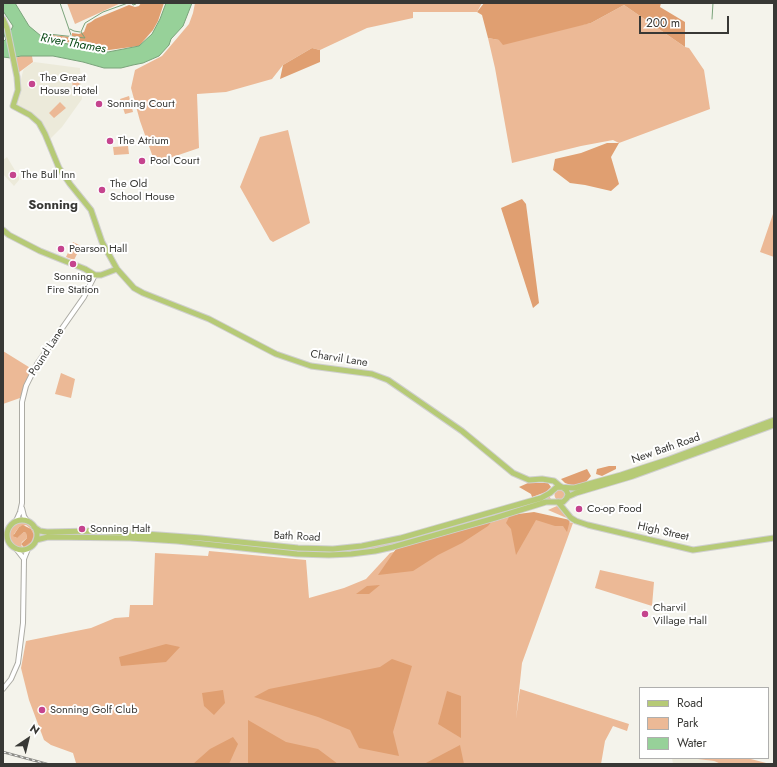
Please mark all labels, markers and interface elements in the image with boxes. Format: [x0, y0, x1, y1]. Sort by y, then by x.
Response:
scale bar [641, 8, 731, 34]
text: 200 m [646, 14, 680, 32]
water label: River Thames [39, 31, 107, 57]
place label: The Great House Hotel [40, 71, 98, 97]
marker: The Great House Hotel [27, 79, 37, 89]
place label: Sonning Court [107, 97, 175, 111]
marker: Sonning Court [94, 99, 104, 109]
place label: The Atrium [118, 134, 169, 148]
marker: The Atrium [105, 136, 115, 146]
place label: Pool Court [150, 154, 199, 168]
marker: Pool Court [137, 156, 147, 166]
place label: The Bull Inn [21, 168, 75, 182]
marker: The Bull Inn [8, 170, 18, 180]
place label: The Old School House [110, 177, 175, 203]
marker: The Old School House [97, 185, 107, 195]
district label: Sonning [28, 198, 78, 214]
place label: Pearson Hall [69, 242, 127, 256]
marker: Pearson Hall [56, 244, 66, 254]
marker: Sonning Fire Station [68, 259, 78, 269]
place label: Sonning Fire Station [47, 270, 99, 296]
street label: Pound Lane [27, 326, 67, 378]
street label: Charvil Lane [309, 348, 369, 370]
street label: New Bath Road [630, 431, 702, 467]
place label: Co-op Food [587, 502, 642, 516]
marker: Co-op Food [574, 504, 584, 514]
street label: High Street [636, 520, 690, 544]
place label: Sonning Halt [90, 522, 150, 536]
marker: Sonning Halt [77, 524, 87, 534]
street label: Bath Road [273, 529, 321, 545]
place label: Charvil Village Hall [653, 601, 707, 627]
marker: Charvil Village Hall [640, 609, 650, 619]
legend [639, 687, 769, 759]
text: Road [677, 694, 703, 712]
place label: Sonning Golf Club [50, 703, 137, 717]
marker: Sonning Golf Club [37, 705, 47, 715]
text: Park [677, 714, 698, 732]
north arrow [8, 719, 48, 759]
text: N [27, 720, 43, 738]
text: Water [677, 734, 707, 752]

